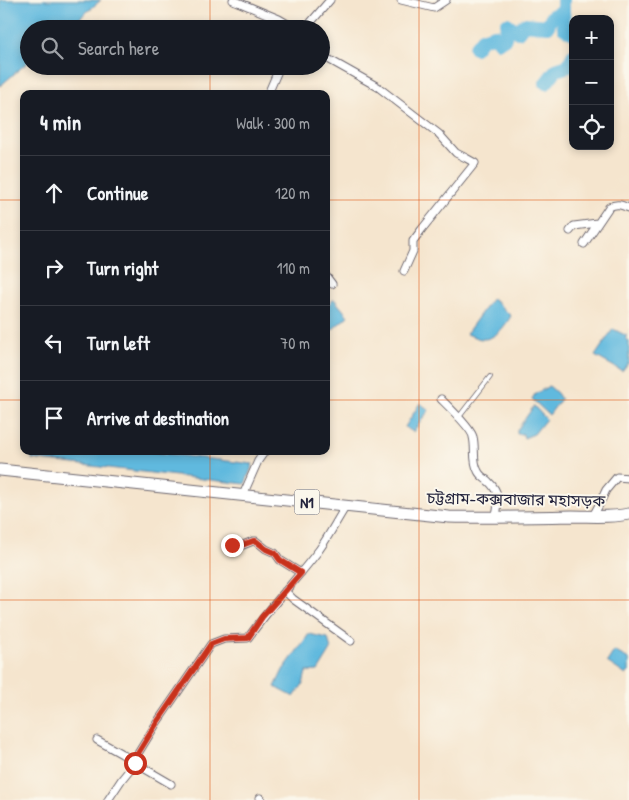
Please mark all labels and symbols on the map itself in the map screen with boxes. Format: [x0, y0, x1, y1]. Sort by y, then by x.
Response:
street label: চট্টগ্রাম-কক্সবাজার মহাসড়ক [426, 486, 606, 512]
road number: N1 [294, 490, 320, 514]
route end [221, 534, 244, 557]
route start [124, 752, 147, 775]

